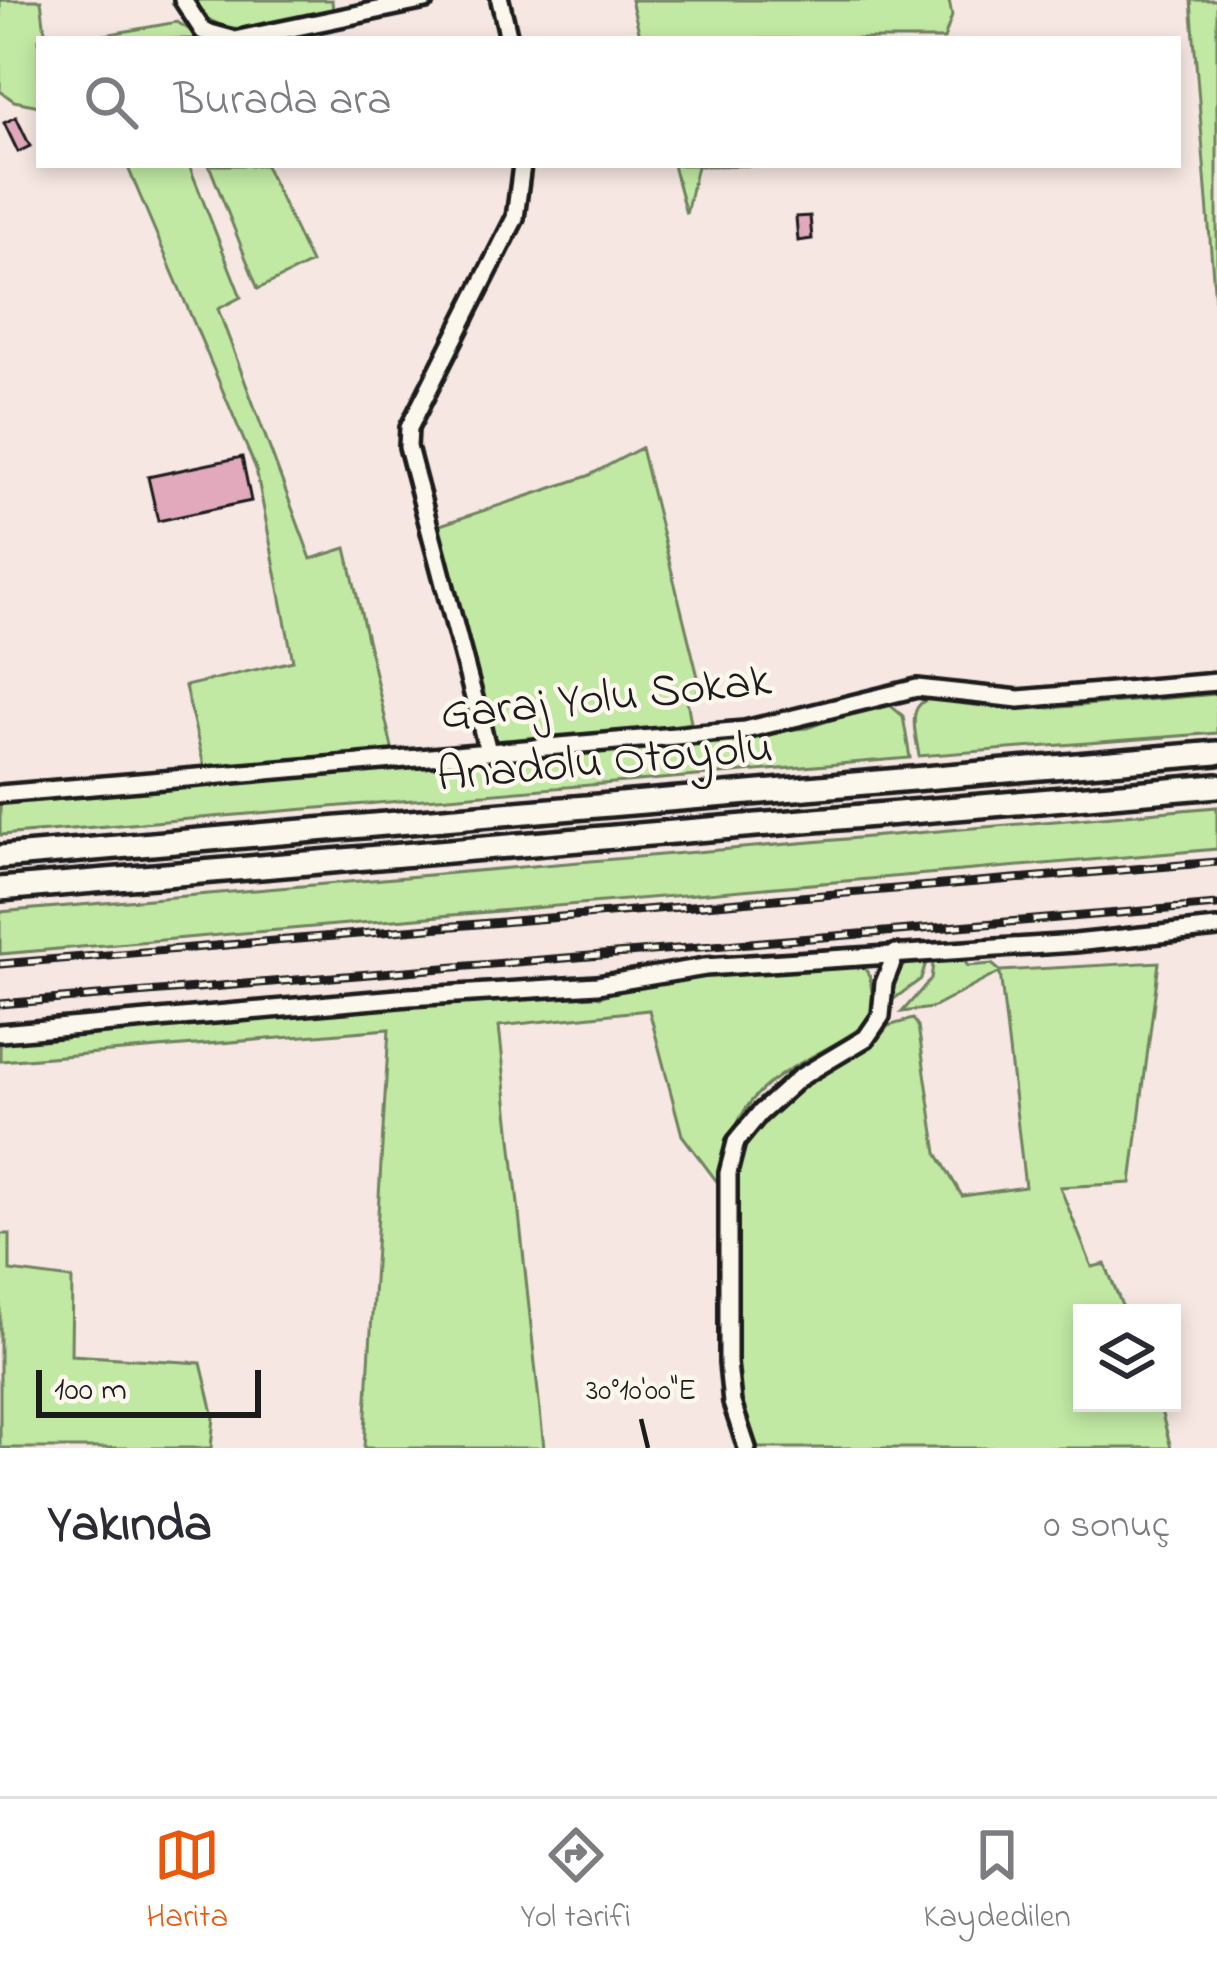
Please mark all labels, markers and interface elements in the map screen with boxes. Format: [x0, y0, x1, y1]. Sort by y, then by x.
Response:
search box [36, 36, 1181, 168]
icon: search [78, 69, 144, 135]
text: Burada ara [174, 69, 392, 135]
street label: Garaj Yolu Sokak [437, 647, 776, 751]
street label: Anadolu Otoyolu [434, 713, 776, 813]
map controls [1073, 1304, 1181, 1412]
button: layers [1073, 1304, 1181, 1412]
scale bar [36, 1364, 261, 1417]
text: 100 m [54, 1367, 127, 1415]
text: 30°10'00"E [586, 1370, 696, 1414]
text: Yakında [48, 1489, 212, 1564]
text: 0 sonuç [1044, 1498, 1169, 1555]
tab: Harita [146, 1822, 228, 1942]
tab: Yol tarifi [521, 1822, 631, 1942]
tab: Kaydedilen [923, 1822, 1071, 1942]

